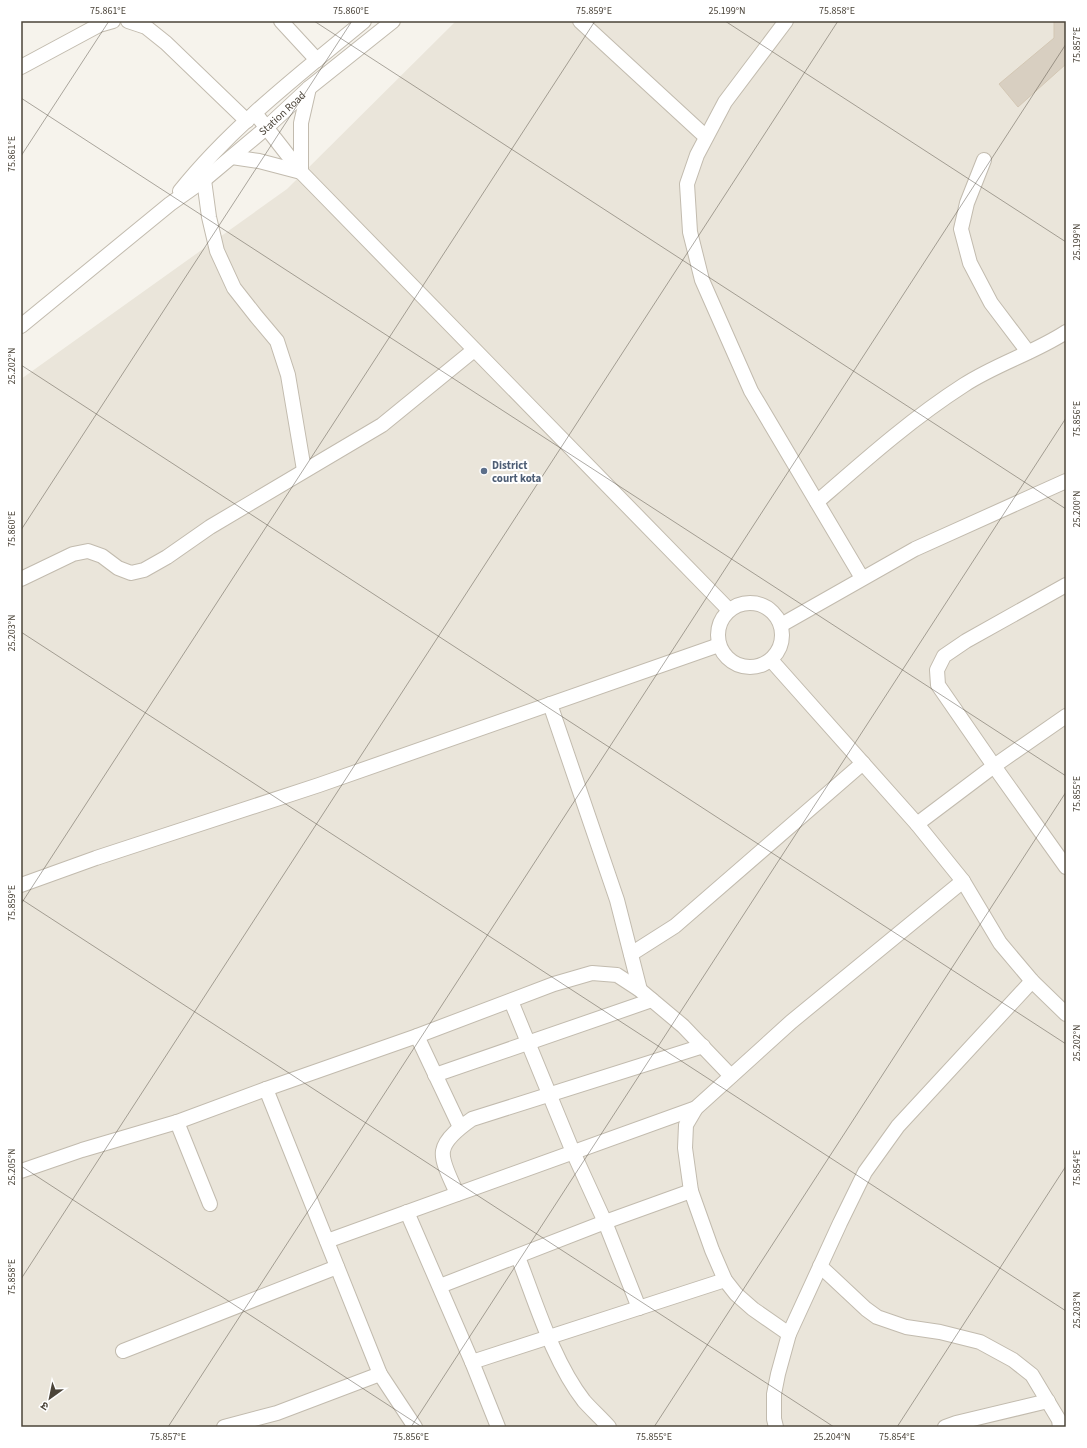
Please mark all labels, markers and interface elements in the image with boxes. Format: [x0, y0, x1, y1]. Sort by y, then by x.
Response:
text: 75.861°E [90, 4, 126, 18]
text: 75.860°E [333, 4, 369, 18]
text: 75.859°E [576, 4, 612, 18]
text: 25.199°N [708, 4, 746, 18]
text: 75.858°E [819, 4, 855, 18]
text: 75.857°E [1070, 27, 1084, 63]
street label: Station Road [255, 88, 309, 139]
text: 75.861°E [5, 136, 19, 172]
text: 25.199°N [1070, 223, 1084, 261]
text: 25.202°N [5, 347, 19, 385]
text: 75.856°E [1070, 401, 1084, 437]
place label: District court kota [492, 458, 542, 486]
marker: District court kota [479, 466, 489, 476]
text: 25.200°N [1070, 490, 1084, 528]
text: 75.860°E [5, 511, 19, 547]
text: 25.203°N [5, 614, 19, 652]
text: 75.855°E [1070, 776, 1084, 812]
text: 75.859°E [5, 885, 19, 921]
text: 25.202°N [1070, 1024, 1084, 1062]
text: 25.205°N [5, 1148, 19, 1186]
text: 75.854°E [1070, 1150, 1084, 1186]
text: 75.858°E [5, 1259, 19, 1295]
text: 25.203°N [1070, 1291, 1084, 1329]
north arrow [30, 1378, 70, 1418]
text: उ [38, 1398, 52, 1414]
text: 75.857°E [150, 1430, 186, 1444]
text: 75.856°E [393, 1430, 429, 1444]
text: 75.855°E [636, 1430, 672, 1444]
text: 25.204°N [813, 1430, 851, 1444]
text: 75.854°E [879, 1430, 915, 1444]

